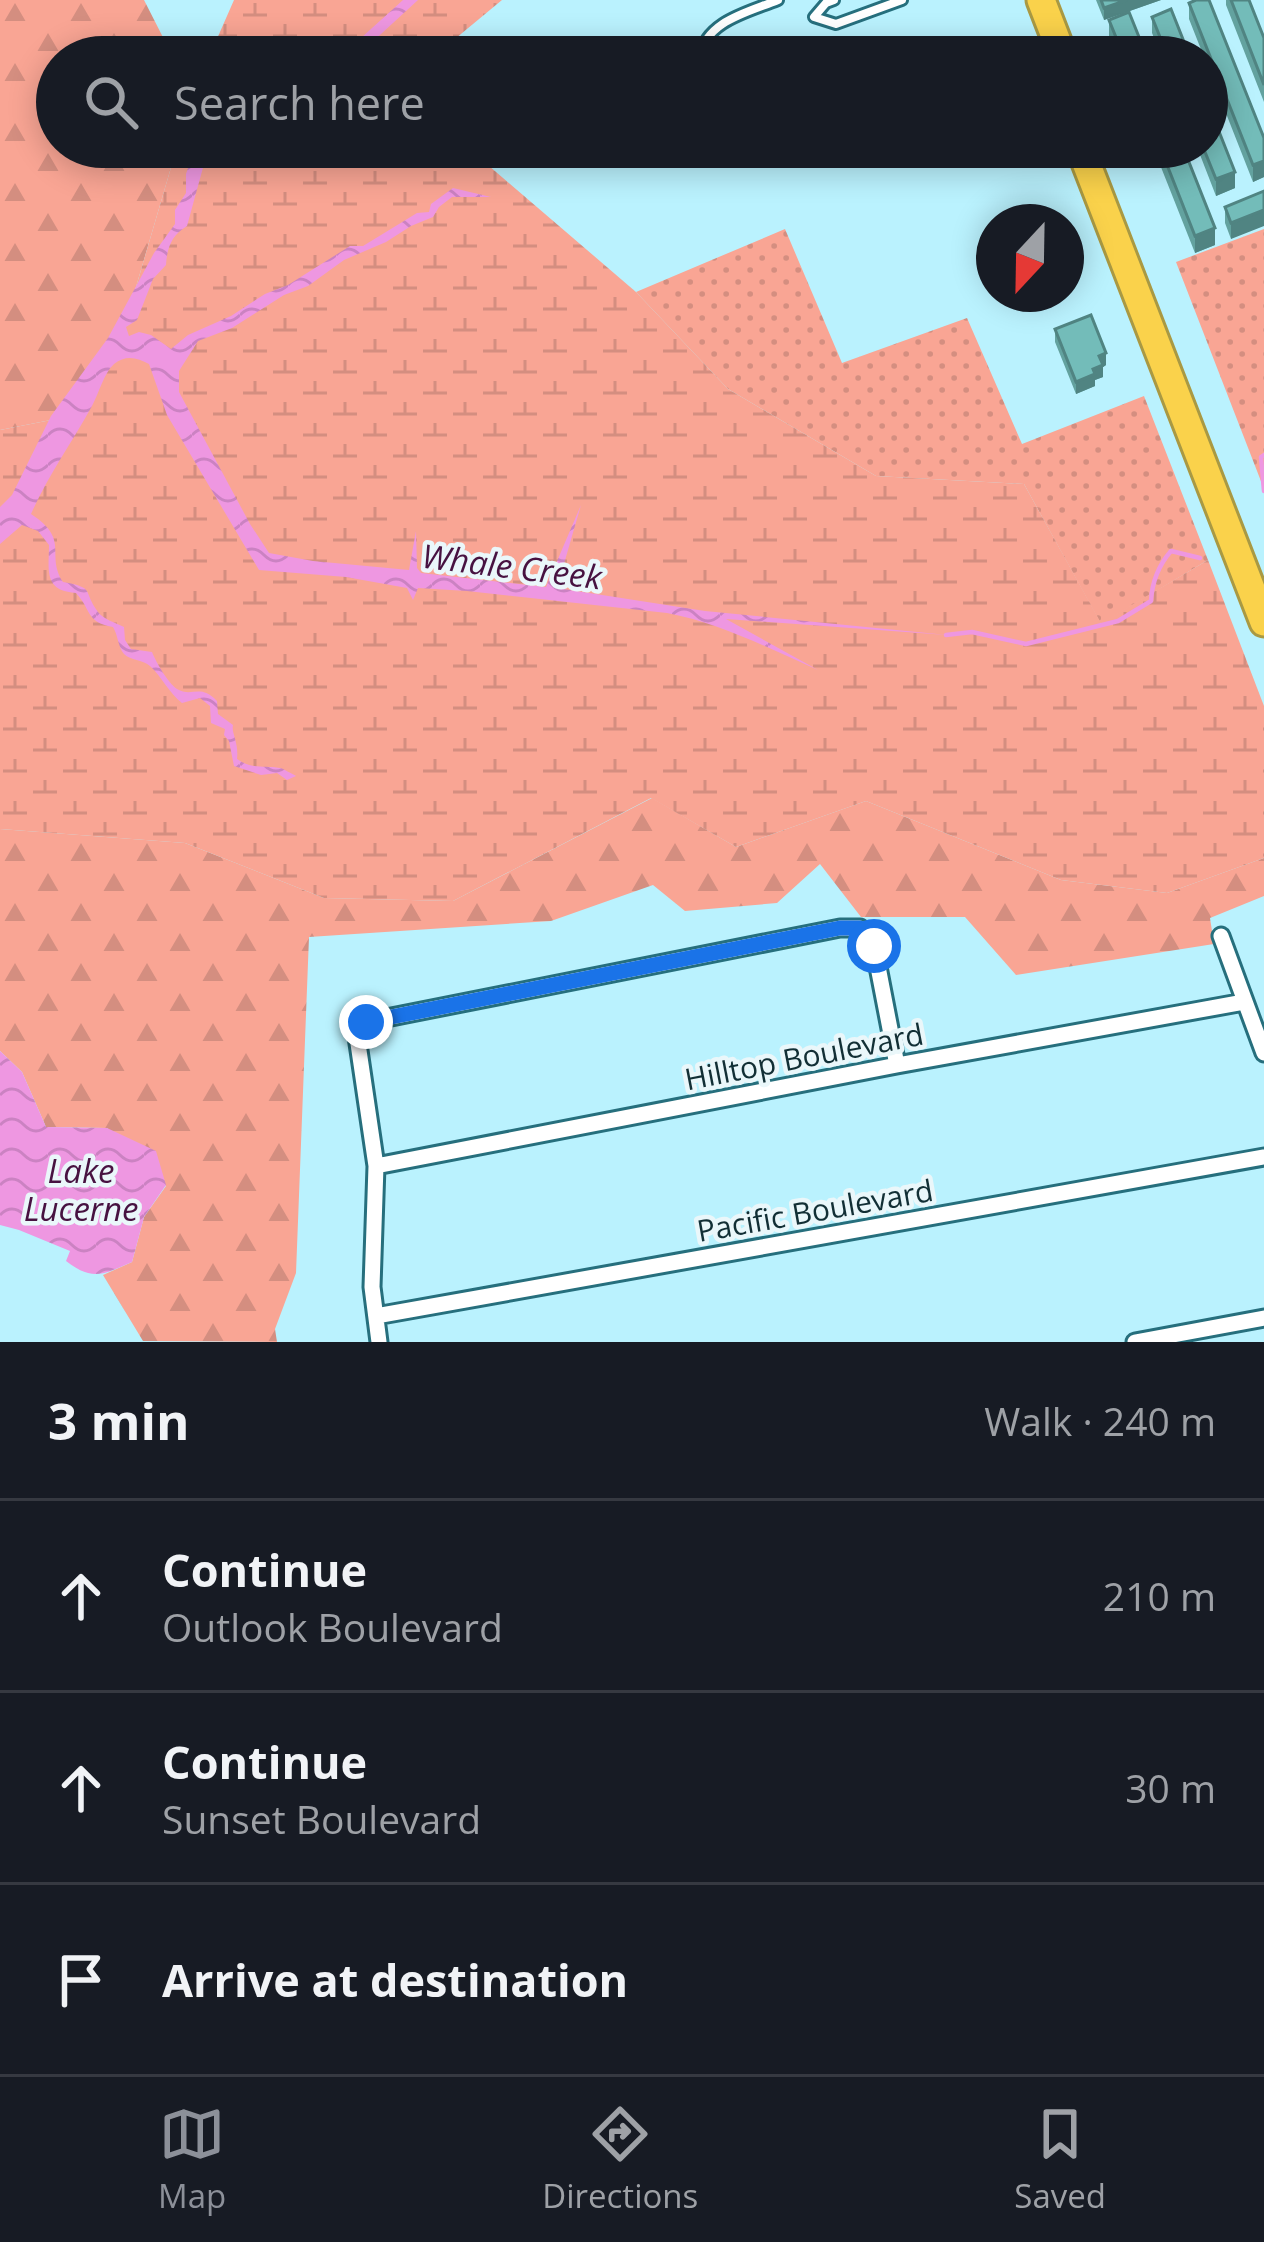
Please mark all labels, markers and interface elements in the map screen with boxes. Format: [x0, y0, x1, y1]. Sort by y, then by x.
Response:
search box [36, 36, 1228, 168]
icon: search [78, 69, 144, 135]
text: Search here [174, 72, 425, 133]
north arrow [976, 204, 1084, 312]
water label: Whale Creek [420, 533, 606, 600]
route start [847, 919, 901, 973]
route end [339, 995, 393, 1049]
street label: Hilltop Boulevard [681, 1013, 927, 1099]
water label: Lake Lucerne [24, 1148, 138, 1231]
street label: Pacific Boulevard [694, 1169, 936, 1251]
text: 3 min [48, 1385, 190, 1455]
text: Walk · 240 m [984, 1394, 1216, 1447]
text: Continue [162, 1539, 367, 1600]
icon: ahead [48, 1563, 114, 1629]
text: 210 m [1103, 1569, 1216, 1622]
text: Outlook Boulevard [162, 1600, 503, 1653]
text: Continue [162, 1731, 367, 1792]
icon: ahead [48, 1755, 114, 1821]
text: 30 m [1125, 1761, 1216, 1814]
text: Sunset Boulevard [162, 1792, 481, 1845]
icon: arrive [48, 1947, 114, 2013]
text: Arrive at destination [162, 1949, 628, 2010]
tab: Map [158, 2101, 226, 2218]
tab: Directions [542, 2101, 698, 2218]
tab: Saved [1014, 2101, 1106, 2218]

